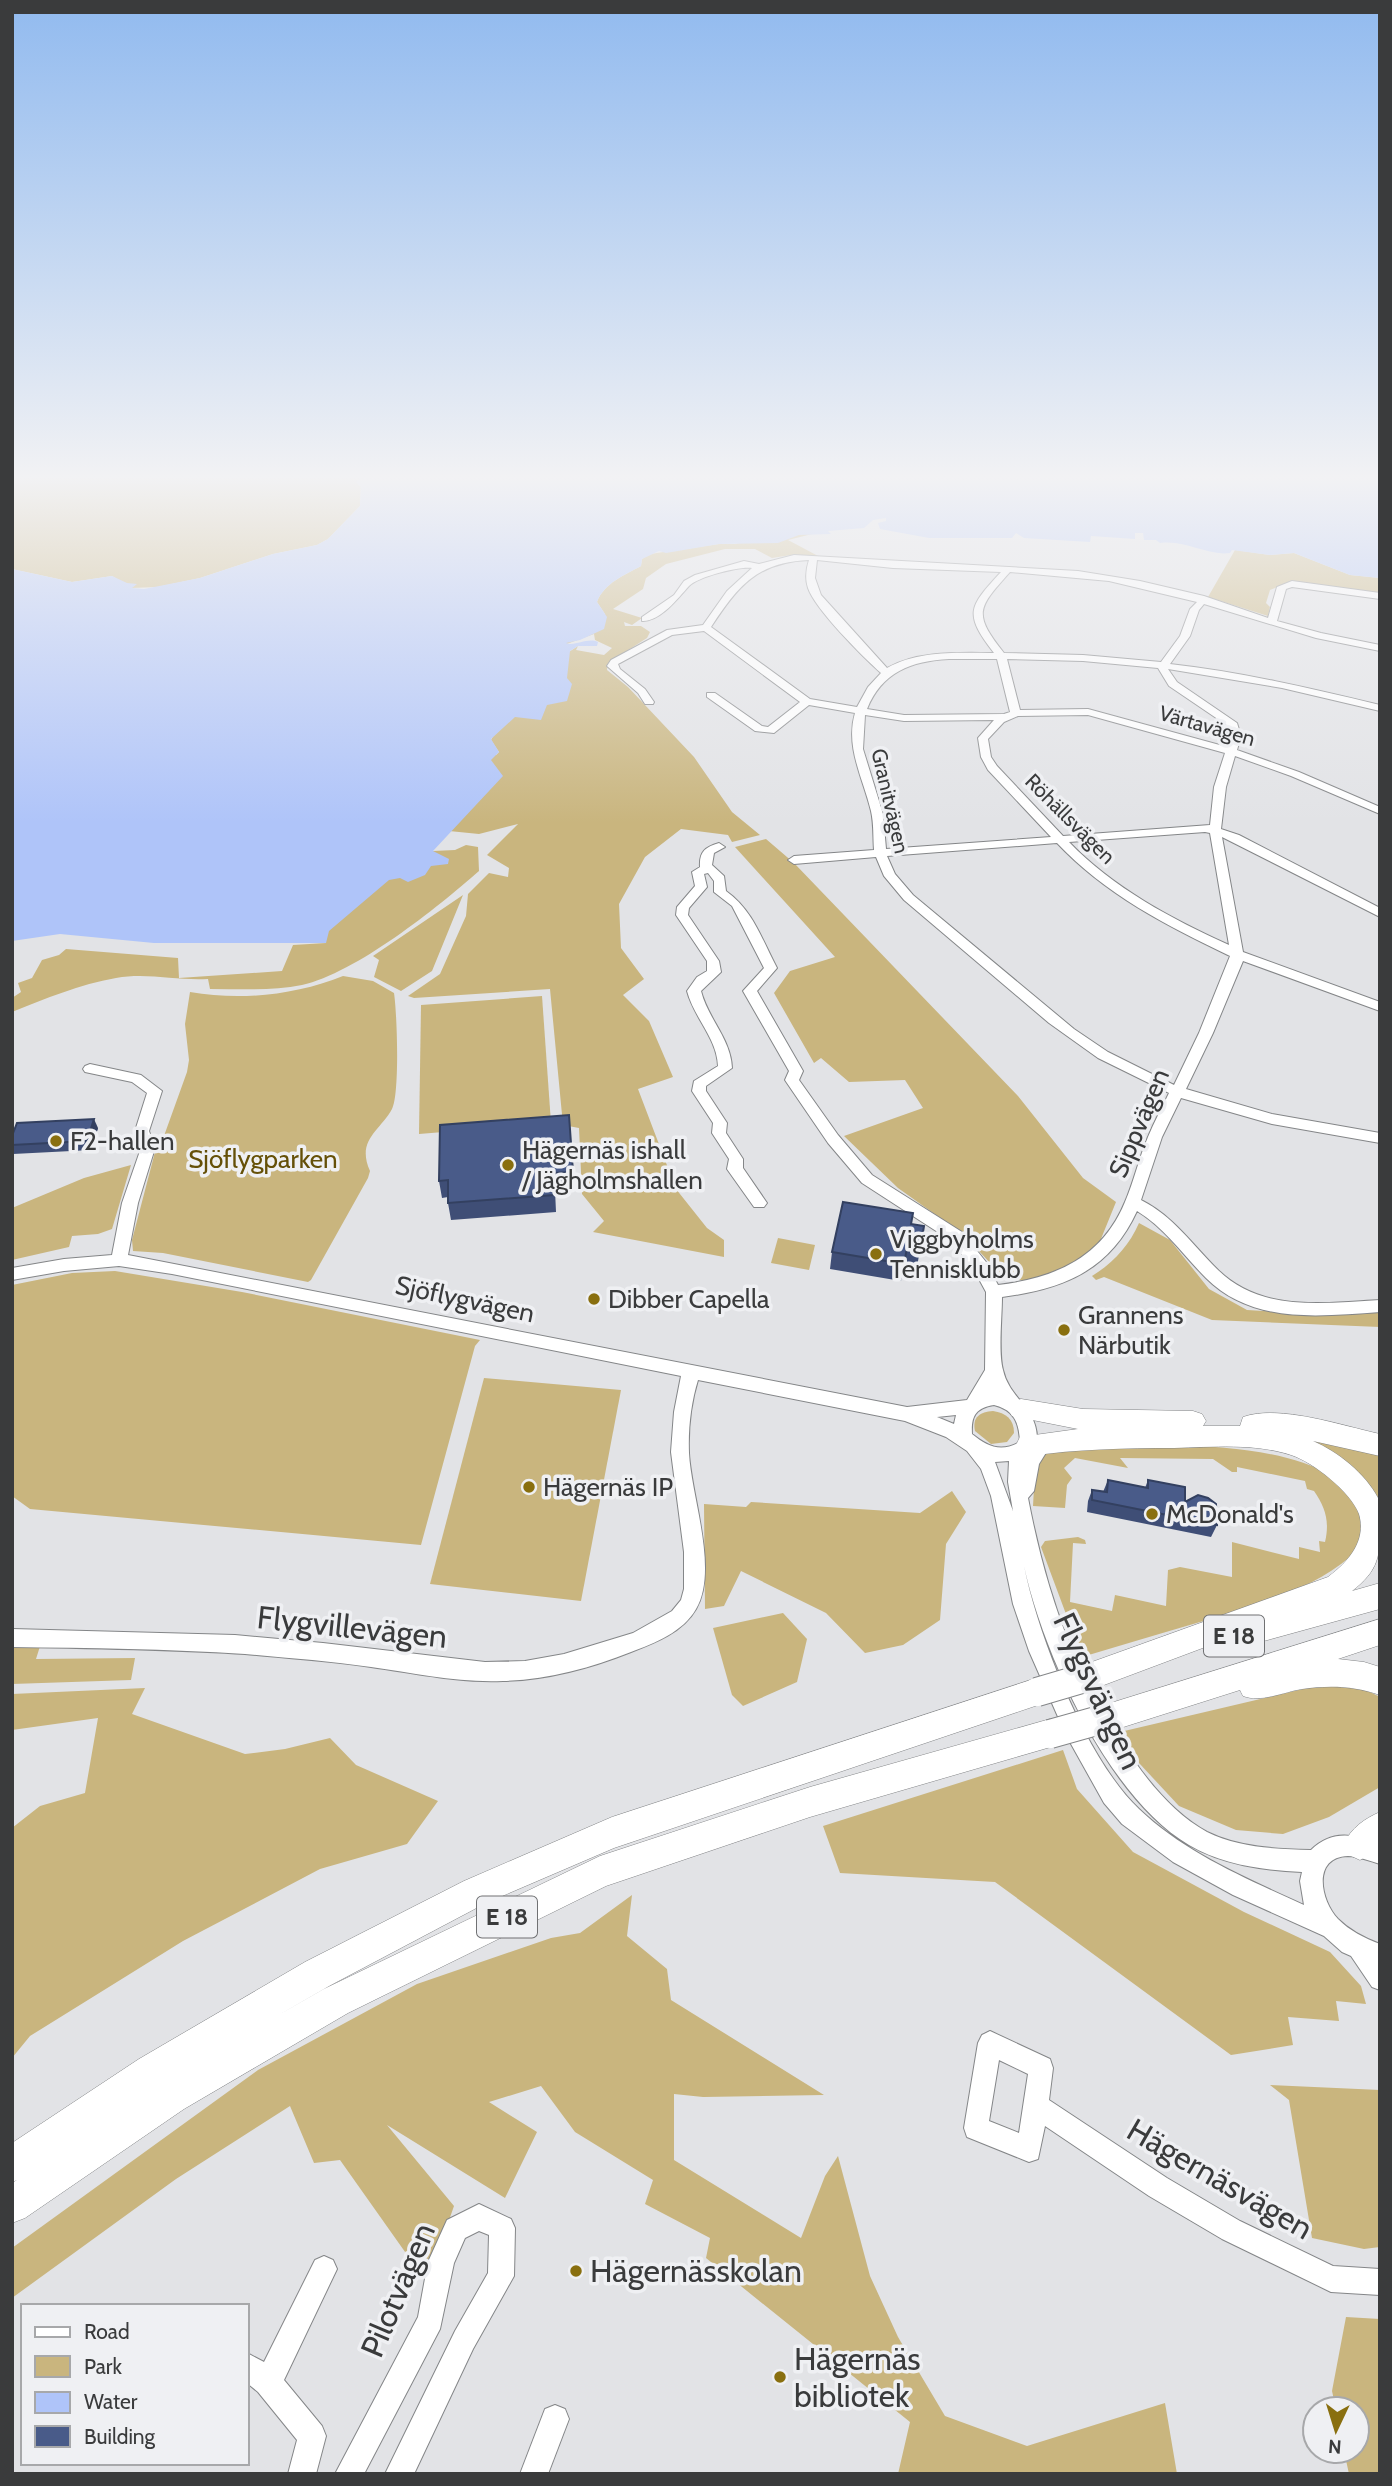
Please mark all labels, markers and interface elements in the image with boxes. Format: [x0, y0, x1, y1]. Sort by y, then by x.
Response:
street label: Värtavägen [1156, 700, 1258, 751]
street label: Granitvägen [866, 746, 915, 856]
street label: Röhällsvägen [1020, 768, 1121, 869]
street label: Sippvägen [1102, 1064, 1176, 1182]
place label: F2-hallen [70, 1125, 174, 1157]
marker: F2-hallen [48, 1133, 64, 1149]
place label: Hägernäs ishall / Jägholmshallen [521, 1134, 703, 1196]
park label: Sjöflygparken [188, 1143, 338, 1175]
marker: Hägernäs ishall / Jägholmshallen [500, 1157, 516, 1173]
place label: Viggbyholms Tennisklubb [890, 1223, 1034, 1285]
marker: Viggbyholms Tennisklubb [868, 1246, 884, 1262]
street label: Sjöflygvägen [393, 1269, 537, 1329]
place label: Dibber Capella [608, 1283, 770, 1315]
marker: Dibber Capella [586, 1291, 602, 1307]
place label: Grannens Närbutik [1078, 1299, 1184, 1361]
marker: Grannens Närbutik [1056, 1322, 1072, 1338]
place label: Hägernäs IP [543, 1471, 673, 1503]
marker: Hägernäs IP [521, 1479, 537, 1495]
place label: McDonald's [1166, 1498, 1294, 1530]
marker: McDonald's [1144, 1506, 1160, 1522]
street label: Flygvillevägen [255, 1597, 449, 1656]
street label: Flygsvängen [1045, 1606, 1152, 1775]
road number: E 18 [1204, 1616, 1264, 1656]
road number: E 18 [477, 1896, 537, 1938]
street label: Hägernäsvägen [1121, 2110, 1320, 2247]
street label: Pilotvägen [352, 2217, 443, 2363]
place label: Hägernässkolan [590, 2251, 802, 2290]
marker: Hägernässkolan [568, 2263, 584, 2279]
legend [21, 2304, 248, 2465]
text: Road [84, 2319, 130, 2344]
place label: Hägernäs bibliotek [794, 2339, 921, 2415]
text: Park [84, 2354, 122, 2379]
marker: Hägernäs bibliotek [772, 2369, 788, 2385]
text: Water [84, 2389, 138, 2414]
north arrow [1301, 2395, 1371, 2465]
text: Building [84, 2424, 156, 2449]
text: N [1327, 2435, 1342, 2458]

